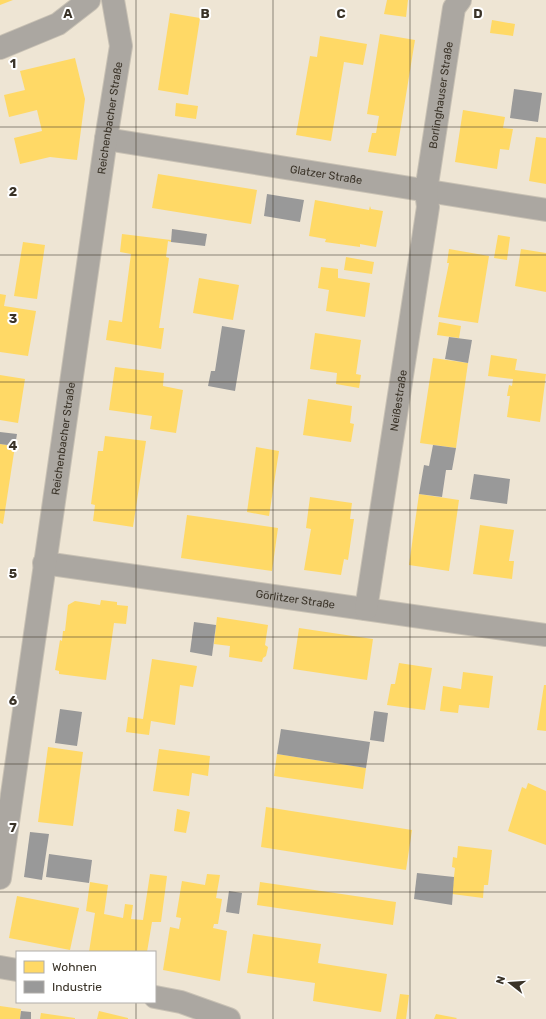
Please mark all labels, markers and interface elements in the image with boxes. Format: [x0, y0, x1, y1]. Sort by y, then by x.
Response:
text: A [63, 6, 73, 21]
text: B [200, 6, 210, 21]
text: C [336, 6, 346, 21]
text: D [473, 6, 483, 21]
street label: Borlinghauser Straße [427, 41, 456, 150]
text: 1 [10, 56, 16, 71]
street label: Reichenbacher Straße [95, 61, 125, 175]
street label: Glatzer Straße [289, 163, 363, 187]
text: 2 [9, 184, 17, 199]
text: 3 [9, 311, 18, 326]
street label: Neißestraße [388, 369, 410, 432]
street label: Reichenbacher Straße [49, 381, 78, 496]
text: 4 [9, 438, 18, 453]
text: 5 [9, 566, 17, 581]
street label: Görlitzer Straße [255, 587, 336, 612]
text: 6 [9, 693, 18, 708]
text: 7 [9, 820, 17, 835]
legend [16, 951, 156, 1003]
text: Wohnen [52, 960, 97, 974]
north arrow [490, 963, 530, 1003]
text: N [494, 974, 508, 986]
text: Industrie [52, 980, 102, 994]

